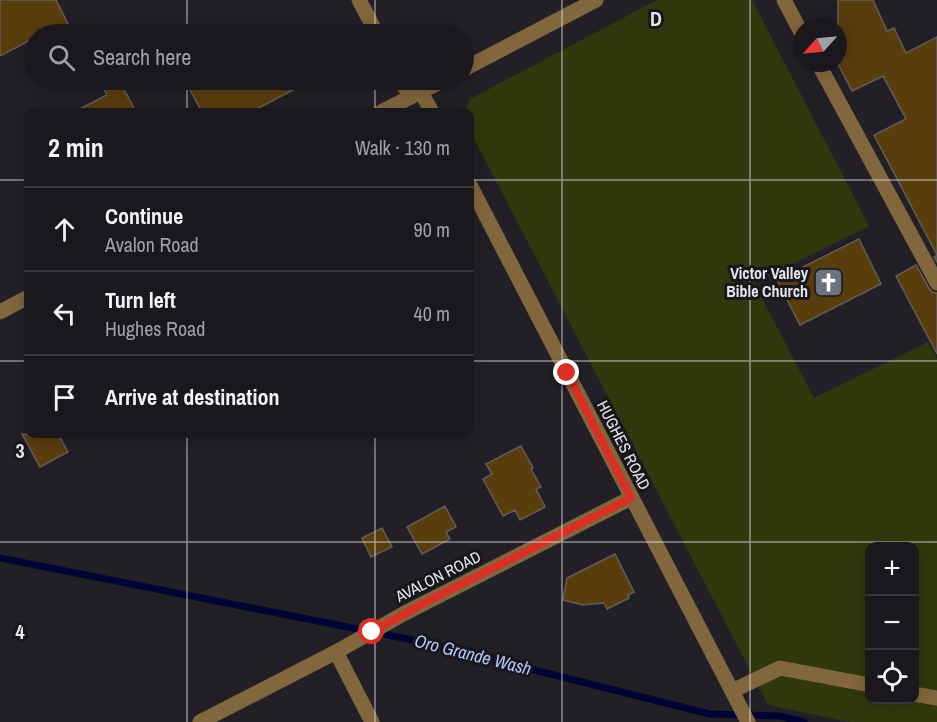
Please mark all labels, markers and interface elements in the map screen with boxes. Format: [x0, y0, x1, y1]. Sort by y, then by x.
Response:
text: D [650, 5, 662, 32]
north arrow [793, 18, 847, 72]
search box [24, 24, 474, 90]
icon: search [45, 41, 78, 74]
text: Search here [93, 42, 191, 72]
text: 2 min [48, 130, 104, 165]
text: Walk · 130 m [355, 134, 450, 161]
text: Continue [105, 201, 183, 231]
icon: ahead [48, 213, 81, 246]
text: 90 m [414, 216, 450, 243]
text: Avalon Road [105, 231, 199, 258]
place label: Victor Valley Bible Church [726, 262, 809, 302]
church icon: Victor Valley Bible Church [813, 266, 845, 298]
text: Turn left [105, 285, 176, 315]
icon: left [48, 297, 81, 330]
text: 40 m [414, 300, 450, 327]
text: Hughes Road [105, 315, 205, 342]
route end [553, 359, 579, 385]
icon: arrive [48, 381, 81, 414]
text: Arrive at destination [105, 382, 279, 412]
street label: HUGHES ROAD [592, 396, 656, 494]
text: 3 [15, 437, 25, 464]
map controls [865, 542, 919, 704]
button: + [865, 542, 919, 596]
street label: AVALON ROAD [391, 545, 484, 607]
button: − [865, 596, 919, 650]
text: 4 [15, 618, 25, 645]
route start [358, 618, 384, 644]
water label: Oro Grande Wash [412, 628, 534, 681]
button: locate [865, 650, 919, 704]

